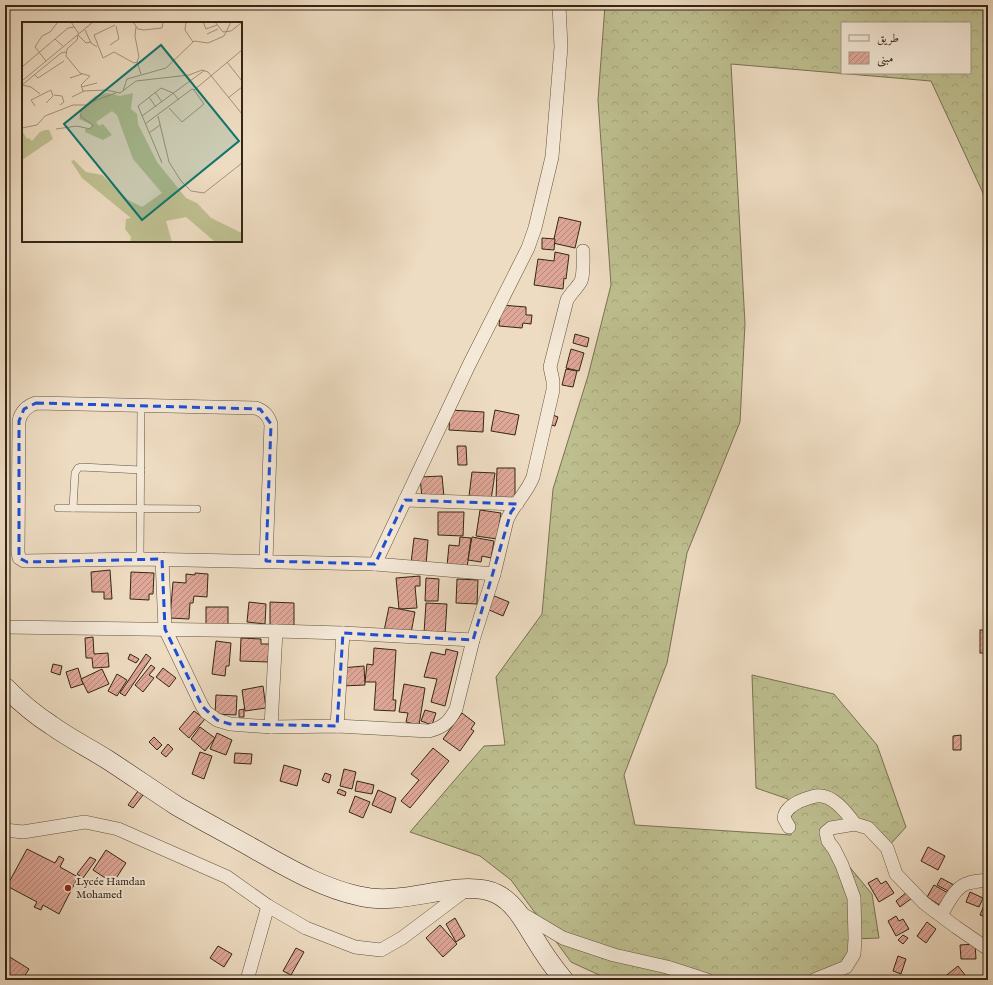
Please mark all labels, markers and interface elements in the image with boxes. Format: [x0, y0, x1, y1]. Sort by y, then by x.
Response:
inset map [22, 22, 242, 242]
legend [841, 22, 971, 74]
text: طريق [877, 31, 899, 46]
text: مبنى [877, 51, 893, 67]
place label: Lycée Hamdan Mohamed [76, 875, 145, 902]
marker: Lycée Hamdan Mohamed [63, 883, 73, 893]

